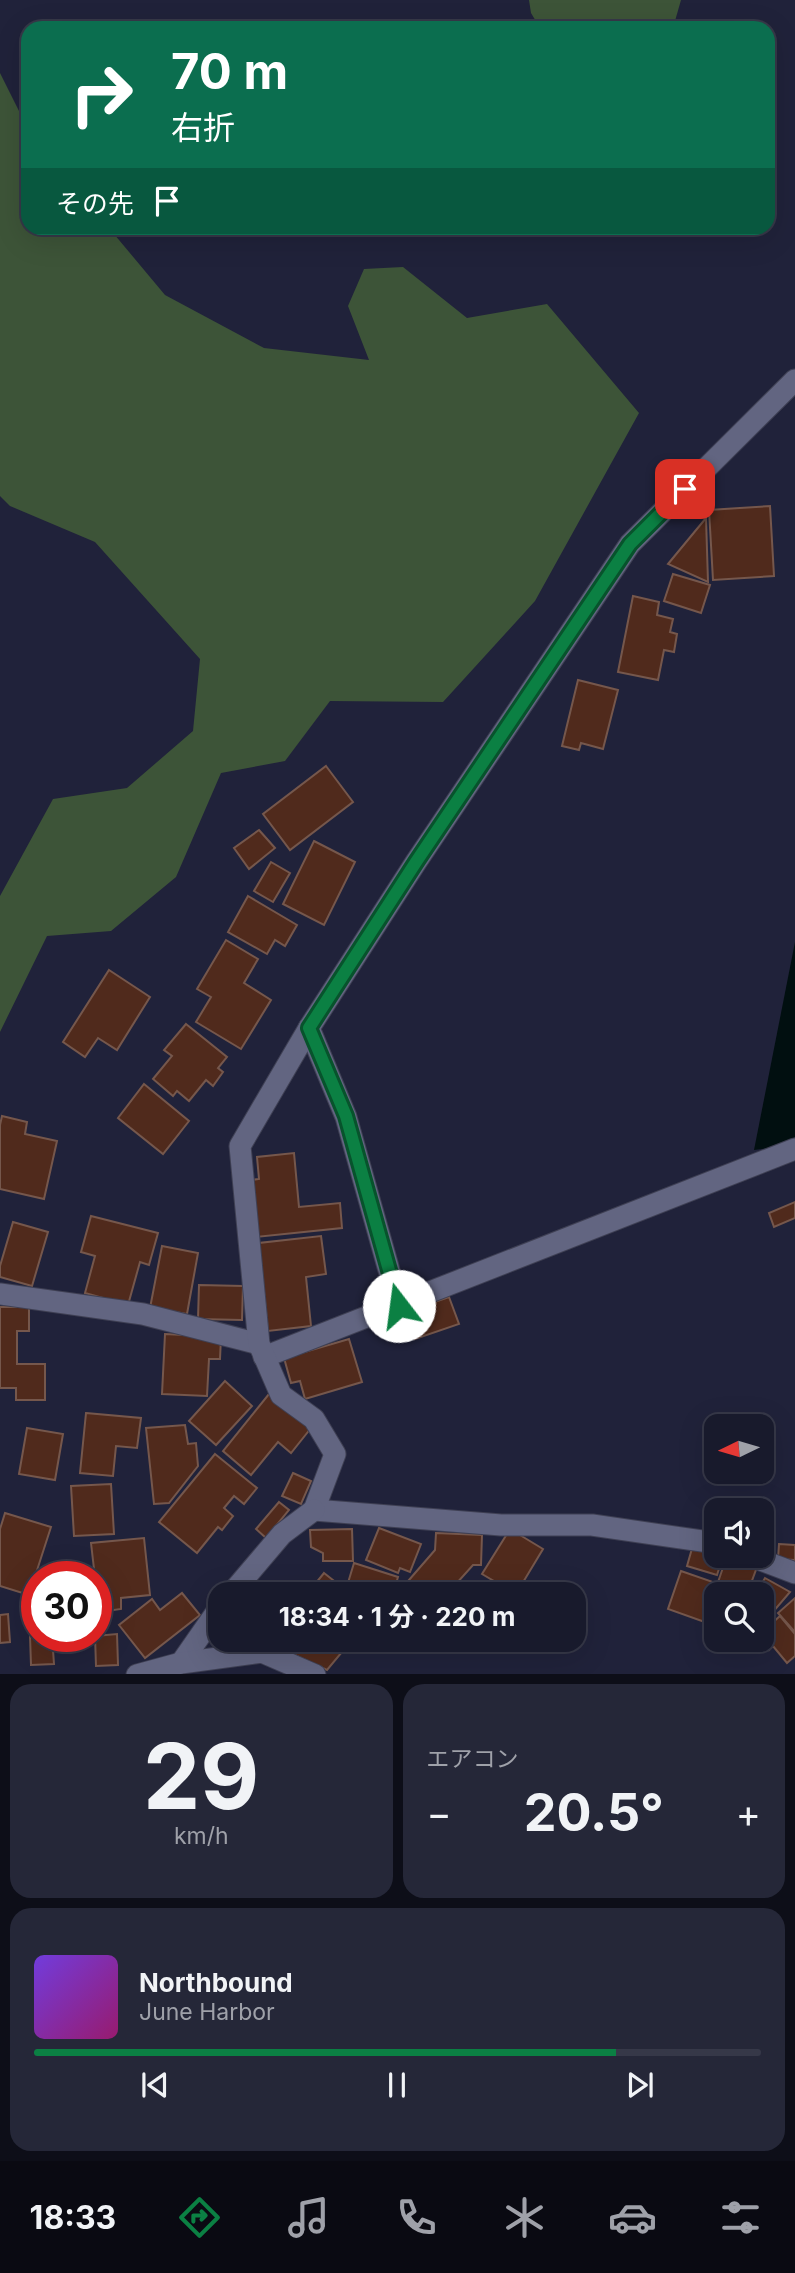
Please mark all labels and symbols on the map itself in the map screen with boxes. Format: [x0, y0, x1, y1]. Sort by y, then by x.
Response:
pin [655, 459, 715, 519]
position arrow [362, 1269, 436, 1343]
north arrow [704, 1414, 774, 1484]
speed limit sign: 30 [21, 1561, 112, 1652]

